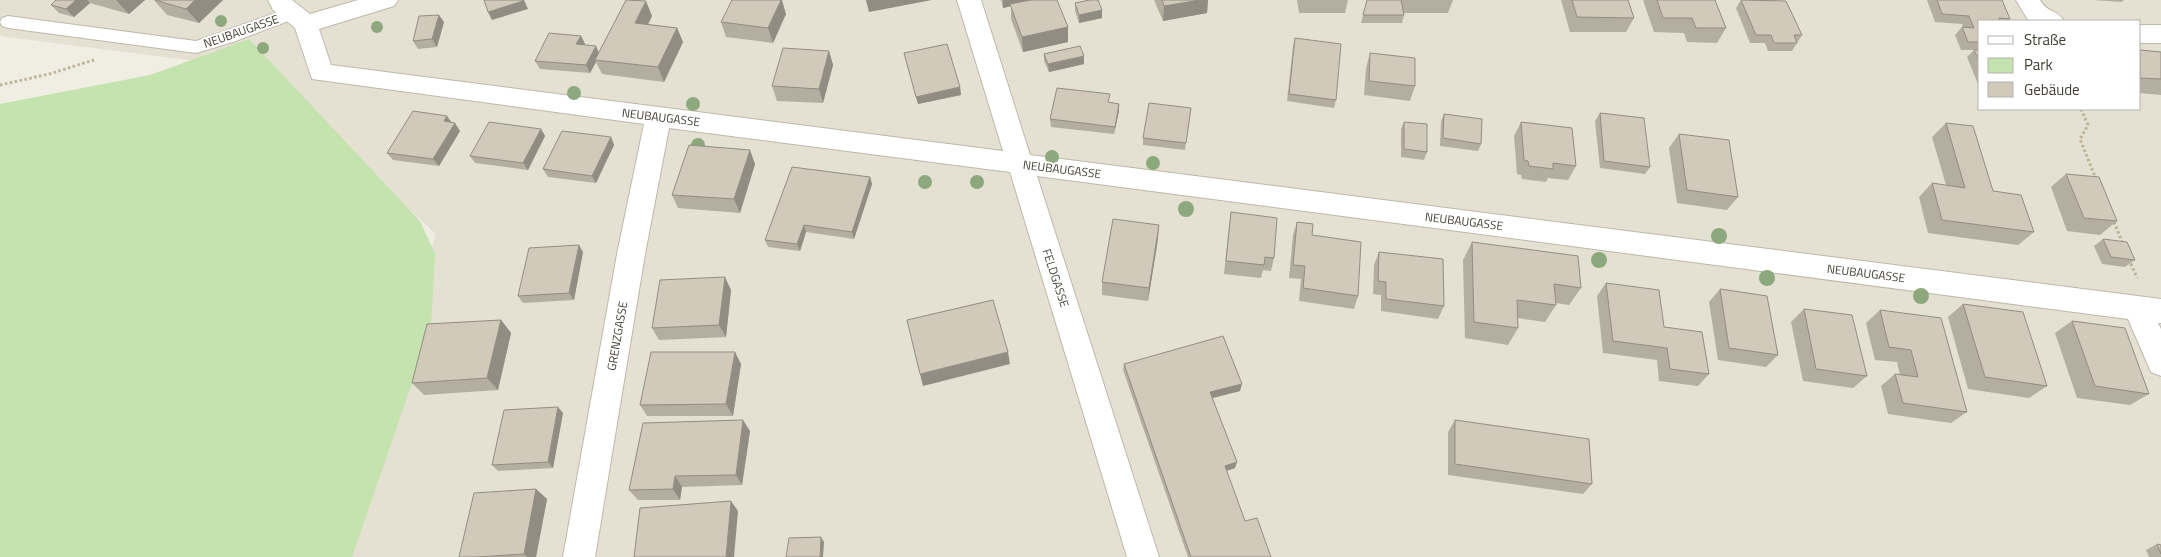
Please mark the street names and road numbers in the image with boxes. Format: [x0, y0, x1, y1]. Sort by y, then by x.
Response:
street label: NEUBAUGASSE [201, 9, 282, 53]
street label: NEUBAUGASSE [621, 103, 702, 131]
street label: NEUBAUGASSE [1022, 155, 1103, 183]
street label: NEUBAUGASSE [1424, 207, 1505, 235]
street label: FELDGASSE [1038, 246, 1075, 310]
street label: NEUBAUGASSE [1826, 259, 1907, 287]
street label: GRENZGASSE [602, 300, 632, 372]

